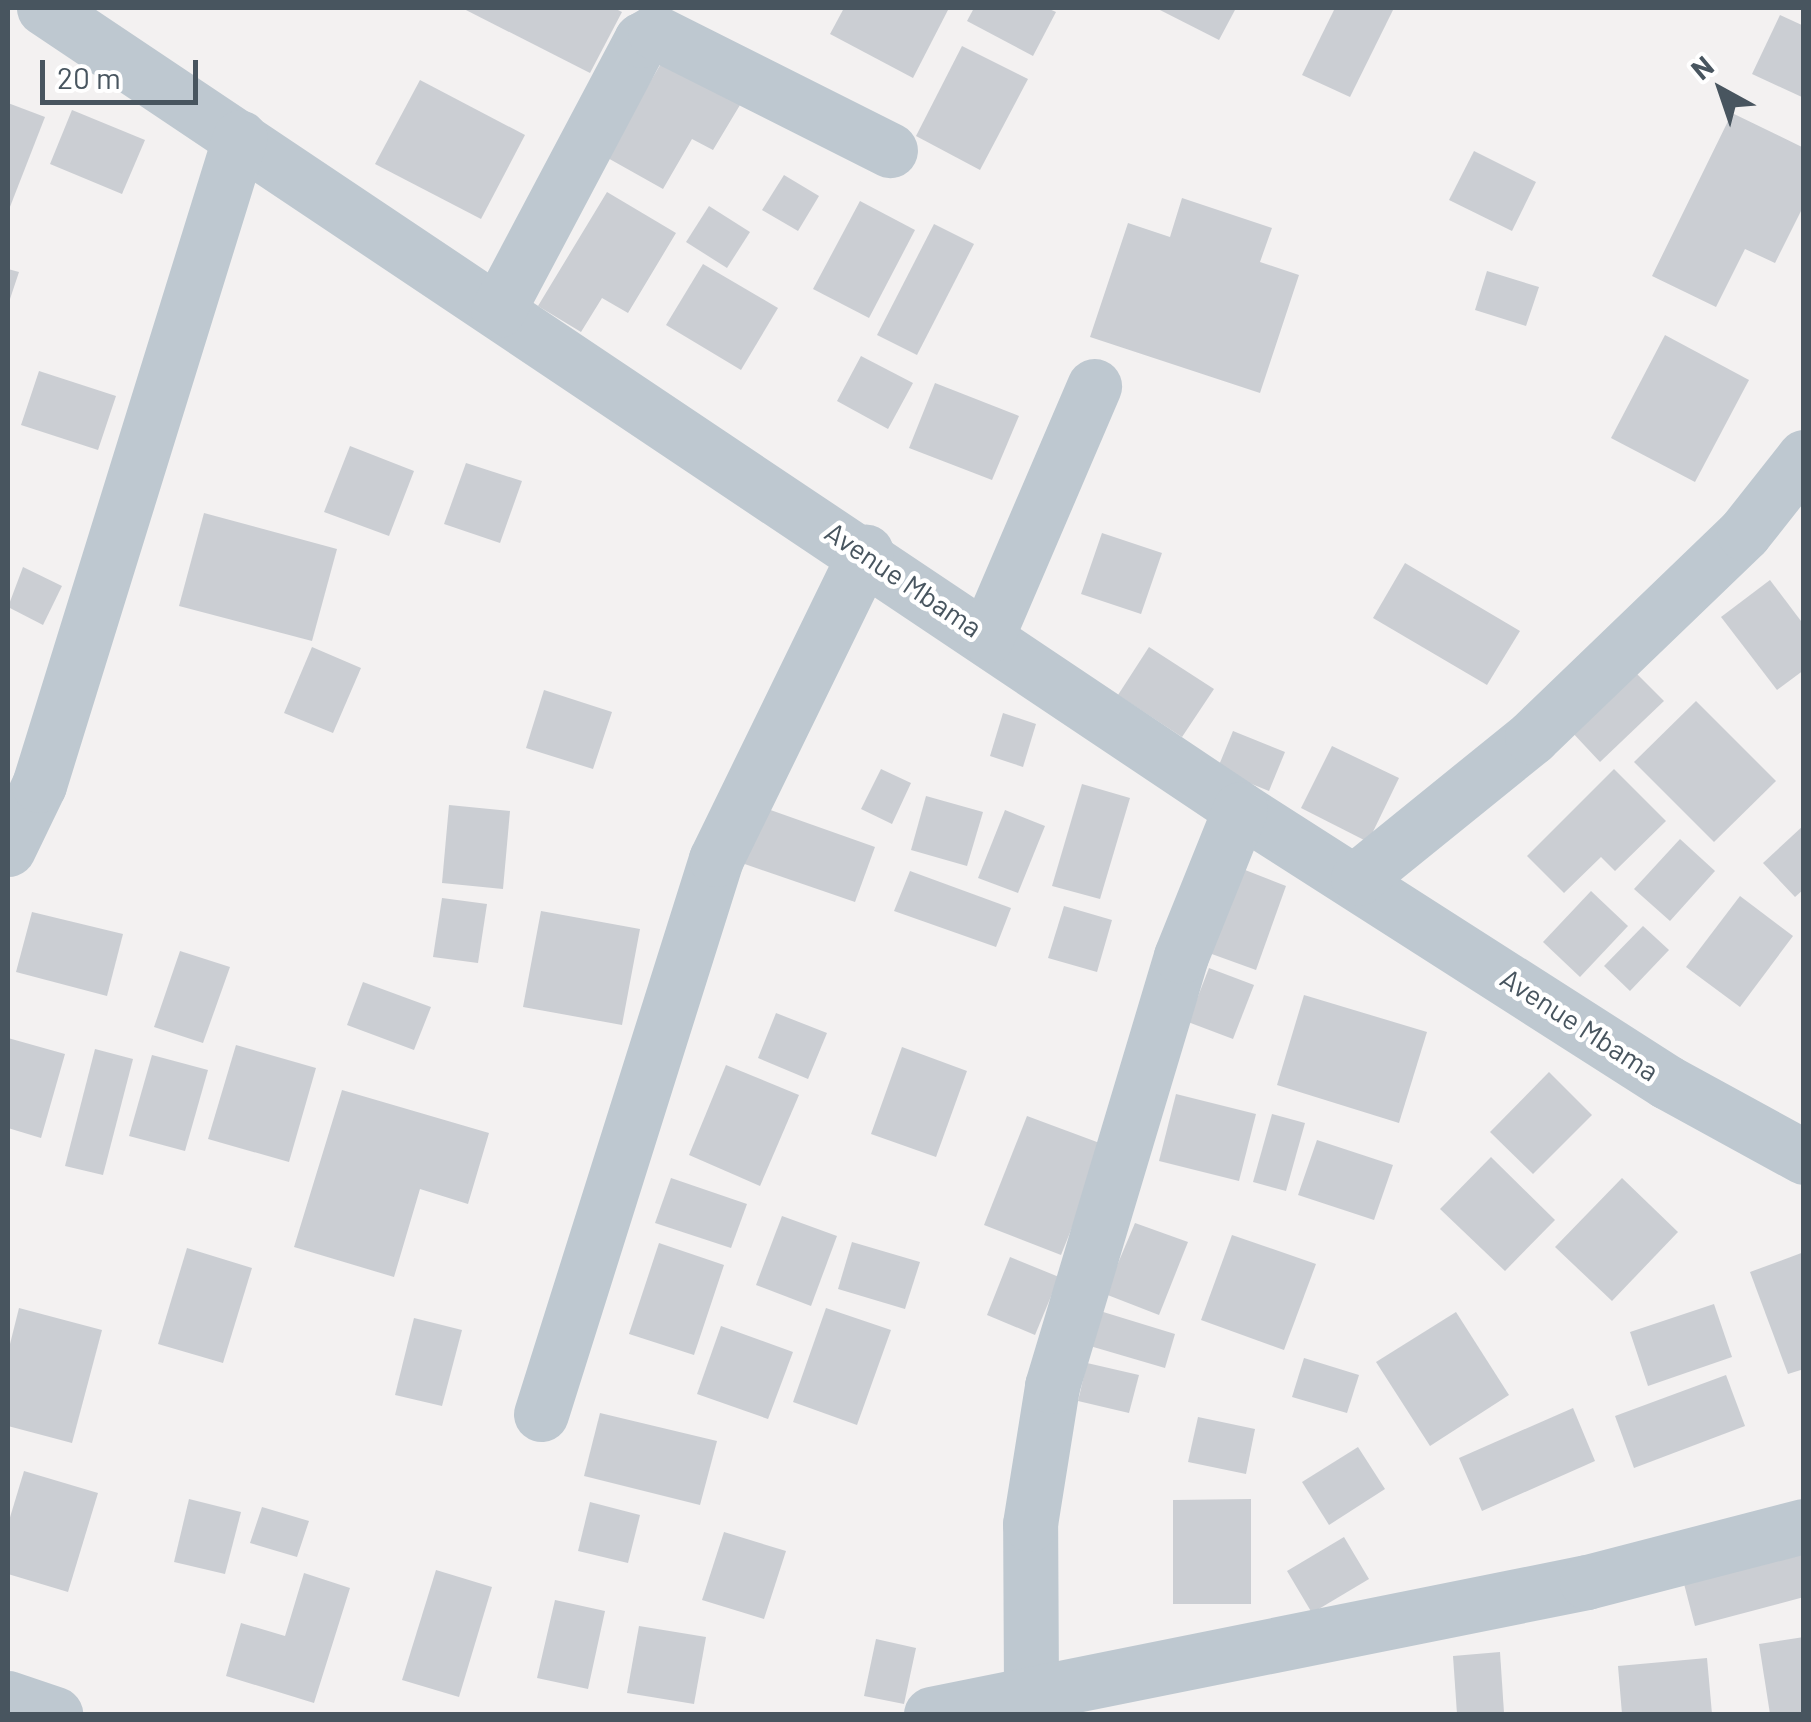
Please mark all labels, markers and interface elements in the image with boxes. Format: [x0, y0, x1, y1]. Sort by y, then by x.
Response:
scale bar [45, 40, 202, 102]
north arrow [1671, 40, 1771, 140]
text: N [1684, 48, 1720, 86]
text: 20 m [57, 59, 121, 95]
street label: Avenue Mbama [819, 514, 989, 644]
street label: Avenue Mbama [1495, 960, 1665, 1088]

